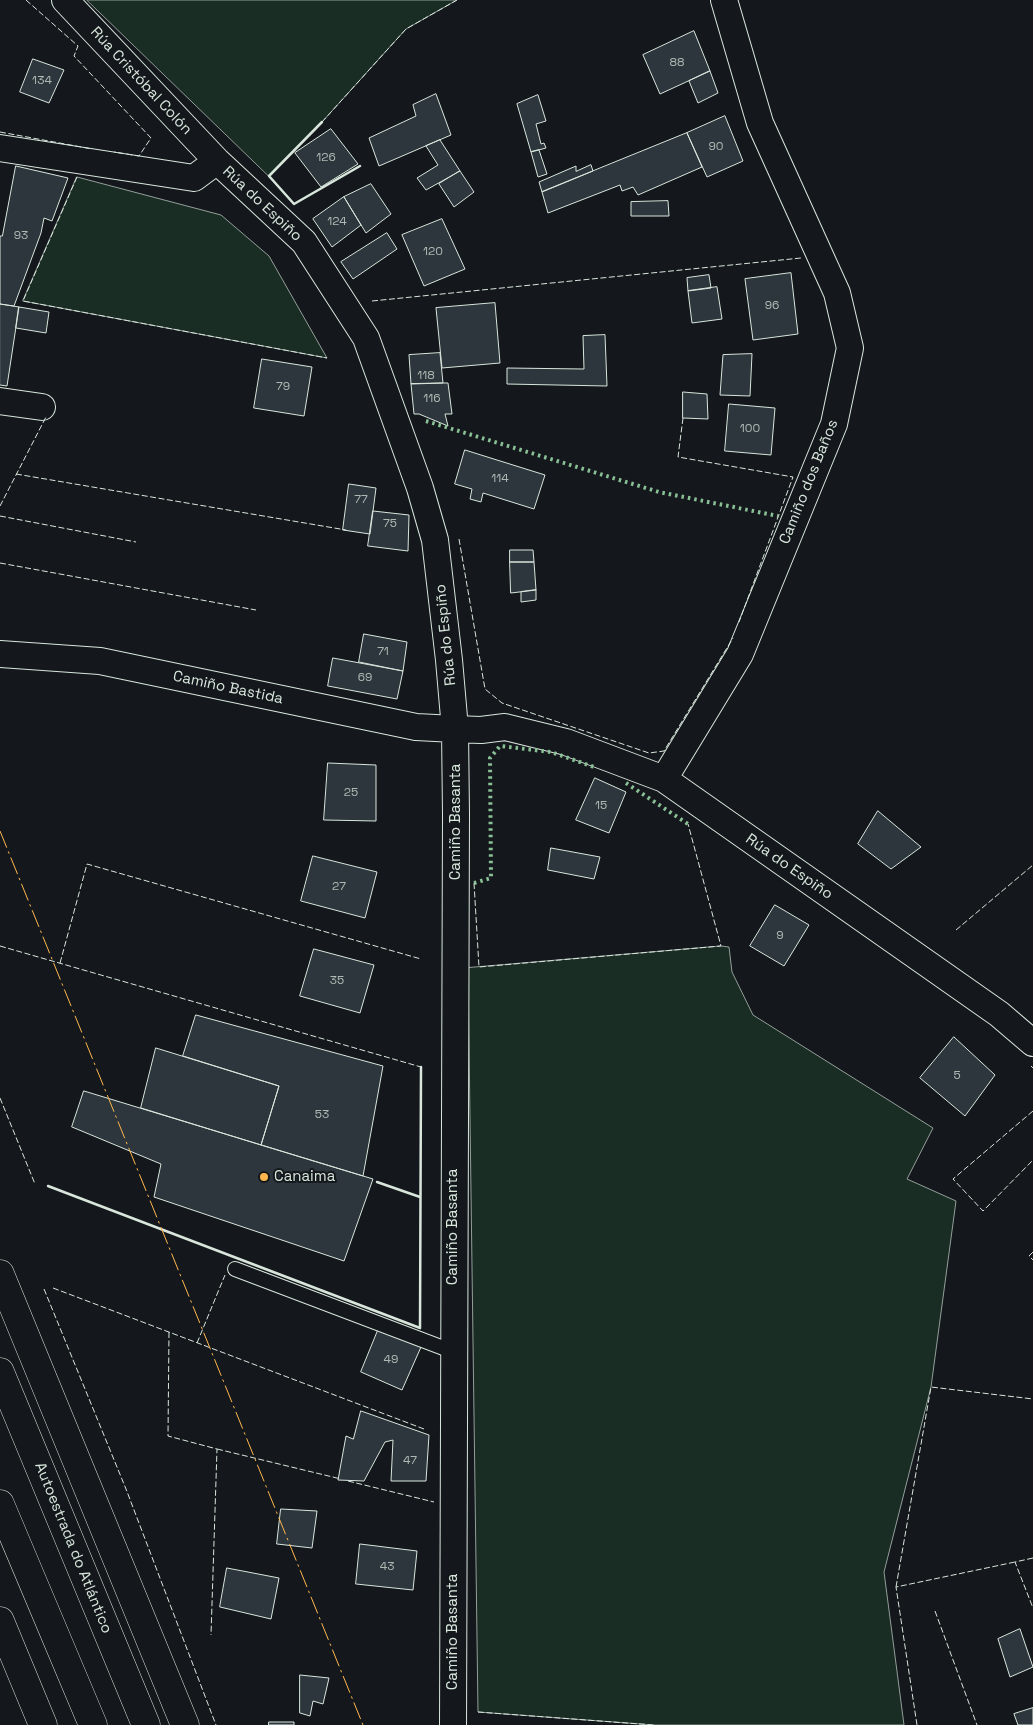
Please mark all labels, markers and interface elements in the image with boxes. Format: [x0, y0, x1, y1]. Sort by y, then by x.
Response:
street label: Rúa Cristóbal Colón [86, 23, 196, 139]
house number: 88 [670, 56, 684, 70]
house number: 134 [32, 74, 52, 88]
house number: 90 [708, 140, 724, 154]
house number: 126 [316, 151, 336, 165]
street label: Rúa do Espiño [219, 163, 305, 245]
house number: 124 [327, 215, 347, 229]
house number: 93 [14, 229, 28, 243]
house number: 120 [423, 245, 443, 259]
house number: 96 [765, 299, 779, 313]
house number: 118 [417, 369, 435, 383]
house number: 79 [276, 380, 290, 394]
house number: 116 [423, 392, 441, 406]
street label: Camiño dos Baños [776, 417, 842, 547]
house number: 100 [740, 422, 760, 436]
house number: 114 [491, 472, 509, 486]
house number: 77 [354, 493, 368, 507]
house number: 75 [383, 517, 397, 531]
street label: Rúa do Espiño [432, 583, 460, 687]
house number: 71 [377, 645, 389, 659]
street label: Camiño Bastida [171, 668, 285, 708]
house number: 69 [358, 671, 372, 685]
street label: Camiño Basanta [447, 764, 465, 880]
house number: 25 [344, 786, 358, 800]
house number: 15 [595, 799, 607, 813]
street label: Rúa do Espiño [742, 830, 836, 904]
house number: 27 [332, 880, 346, 894]
house number: 9 [776, 929, 784, 943]
house number: 35 [330, 974, 344, 988]
house number: 5 [953, 1069, 961, 1083]
house number: 53 [315, 1108, 329, 1122]
place label: Canaima [274, 1168, 335, 1186]
street label: Camiño Basanta [444, 1169, 462, 1285]
marker: Canaima [258, 1171, 270, 1183]
house number: 49 [384, 1353, 398, 1367]
house number: 47 [403, 1454, 417, 1468]
street label: Autoestrada do Atlántico [30, 1460, 116, 1636]
house number: 43 [380, 1560, 394, 1574]
street label: Camiño Basanta [444, 1574, 462, 1690]

